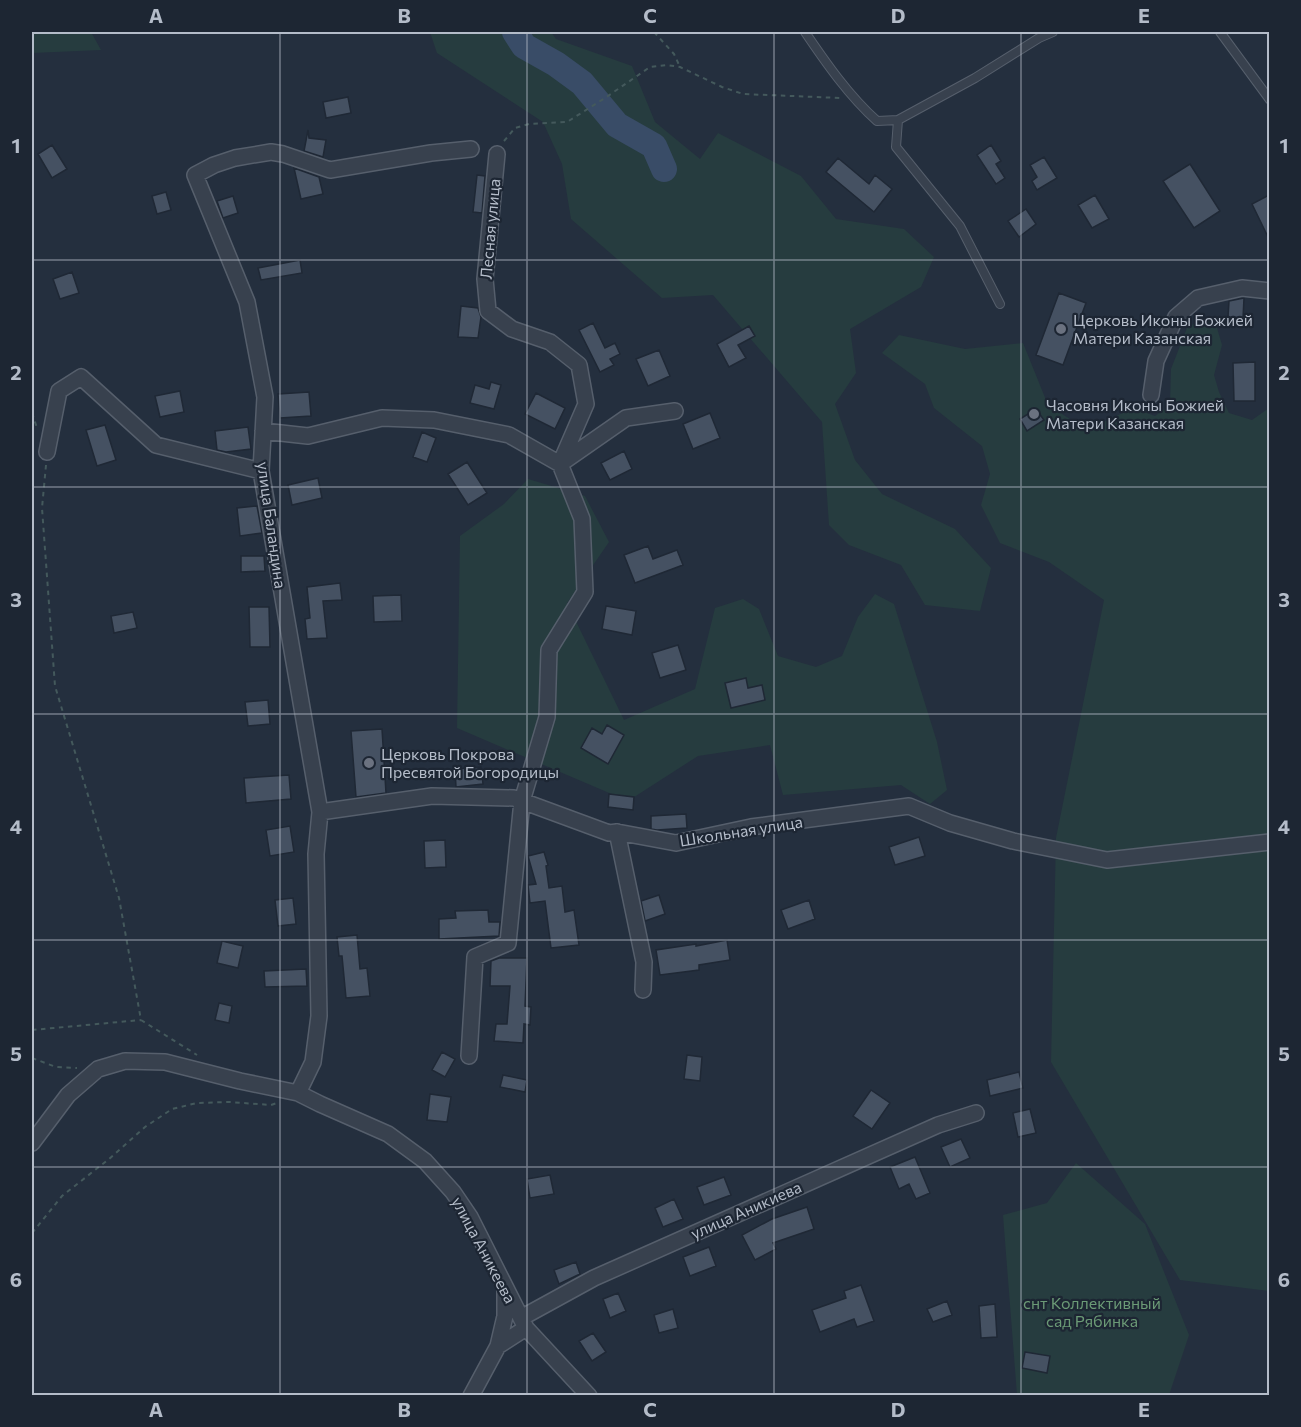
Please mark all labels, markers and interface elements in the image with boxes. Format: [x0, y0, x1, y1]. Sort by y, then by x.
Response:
text: A [149, 3, 163, 27]
text: B [397, 3, 411, 27]
text: C [643, 3, 657, 27]
text: D [891, 3, 905, 27]
text: E [1138, 3, 1150, 27]
text: 1 [11, 133, 21, 157]
text: 1 [1279, 133, 1289, 157]
street label: Лесная улица [476, 178, 503, 280]
place label: Церковь Иконы Божией Матери Казанская [1073, 310, 1253, 347]
marker: Церковь Иконы Божией Матери Казанская [1054, 322, 1068, 336]
text: 2 [10, 360, 22, 384]
text: 2 [1278, 360, 1290, 384]
place label: Часовня Иконы Божией Матери Казанская [1046, 395, 1224, 432]
marker: Часовня Иконы Божией Матери Казанская [1027, 407, 1041, 421]
street label: улица Баландина [254, 460, 291, 590]
text: 3 [10, 587, 22, 611]
text: 3 [1278, 587, 1290, 611]
place label: Церковь Покрова Пресвятой Богородицы [381, 744, 559, 781]
marker: Церковь Покрова Пресвятой Богородицы [362, 756, 376, 770]
street label: Школьная улица [678, 811, 804, 850]
text: 4 [10, 814, 22, 838]
text: 4 [1278, 814, 1290, 838]
text: 5 [10, 1041, 22, 1065]
text: 5 [1278, 1041, 1290, 1065]
street label: улица Аникиева [688, 1177, 804, 1242]
street label: улица Аникеева [448, 1193, 521, 1306]
text: 6 [10, 1267, 22, 1291]
text: 6 [1278, 1267, 1290, 1291]
park label: снт Коллективный сад Рябинка [1023, 1293, 1161, 1330]
text: A [149, 1397, 163, 1421]
text: B [397, 1397, 411, 1421]
text: C [643, 1397, 657, 1421]
text: D [891, 1397, 905, 1421]
text: E [1138, 1397, 1150, 1421]

